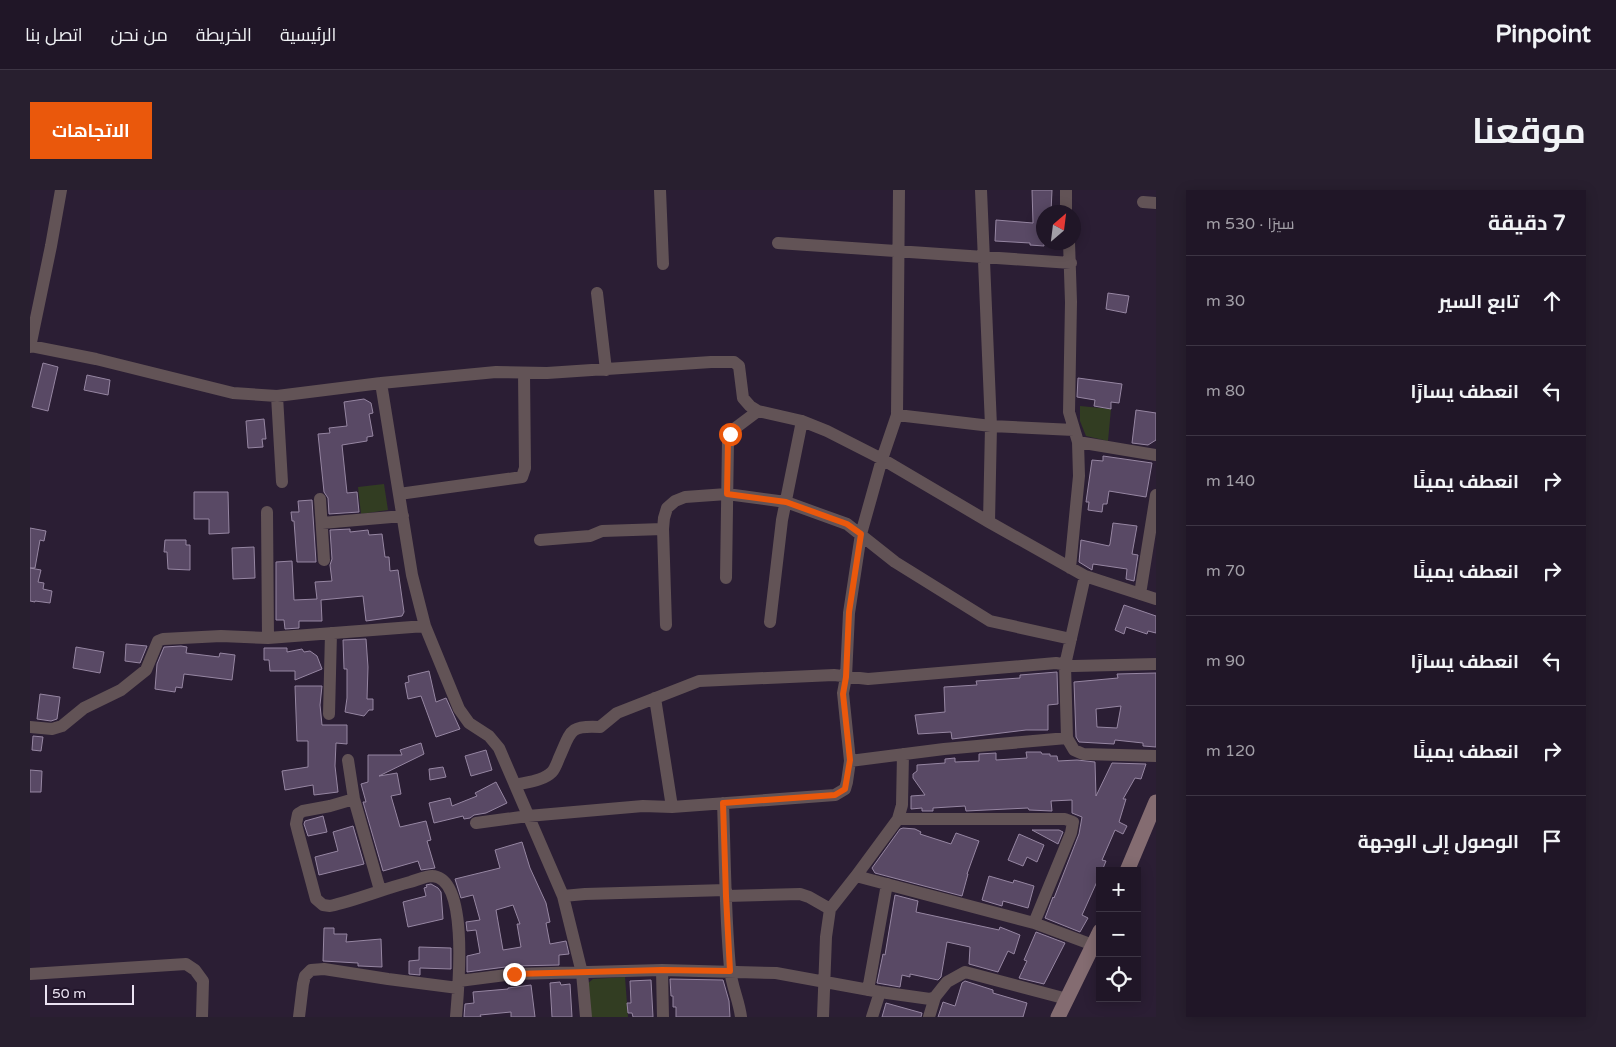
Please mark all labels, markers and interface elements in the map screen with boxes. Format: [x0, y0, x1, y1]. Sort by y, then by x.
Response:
text: Pinpoint [1495, 20, 1591, 49]
text: اتصل بنا [25, 24, 83, 46]
text: من نحن [111, 24, 168, 46]
text: الخريطة [196, 24, 252, 46]
text: الرئيسية [280, 24, 336, 46]
button: الاتجاهات [30, 102, 152, 159]
text: موقعنا [1472, 111, 1586, 153]
north arrow [1036, 205, 1081, 250]
text: 7 دقيقة [1488, 211, 1566, 236]
text: سيرًا · 530 m [1206, 214, 1295, 234]
icon: ahead [1538, 287, 1566, 315]
text: 30 m [1206, 291, 1245, 311]
text: تابع السير [1439, 291, 1519, 313]
icon: left [1538, 377, 1566, 405]
text: 80 m [1206, 381, 1245, 401]
text: انعطف يسارًا [1410, 381, 1519, 403]
route start [719, 423, 742, 446]
icon: right [1538, 467, 1566, 495]
text: 140 m [1206, 471, 1255, 491]
text: انعطف يمينًا [1413, 471, 1519, 493]
icon: right [1538, 557, 1566, 585]
text: 70 m [1206, 561, 1245, 581]
text: انعطف يمينًا [1413, 561, 1519, 583]
icon: left [1538, 647, 1566, 675]
text: 90 m [1206, 651, 1245, 671]
text: انعطف يسارًا [1410, 651, 1519, 673]
icon: right [1538, 737, 1566, 765]
text: 120 m [1206, 741, 1255, 761]
text: انعطف يمينًا [1413, 741, 1519, 763]
icon: arrive [1538, 827, 1566, 855]
text: الوصول إلى الوجهة [1358, 831, 1519, 853]
map controls [1096, 867, 1141, 1002]
button: + [1096, 867, 1141, 912]
button: − [1096, 912, 1141, 957]
button: locate [1096, 957, 1141, 1002]
route end [503, 963, 526, 986]
scale bar [45, 982, 134, 1005]
text: 50 m [52, 985, 86, 1002]

